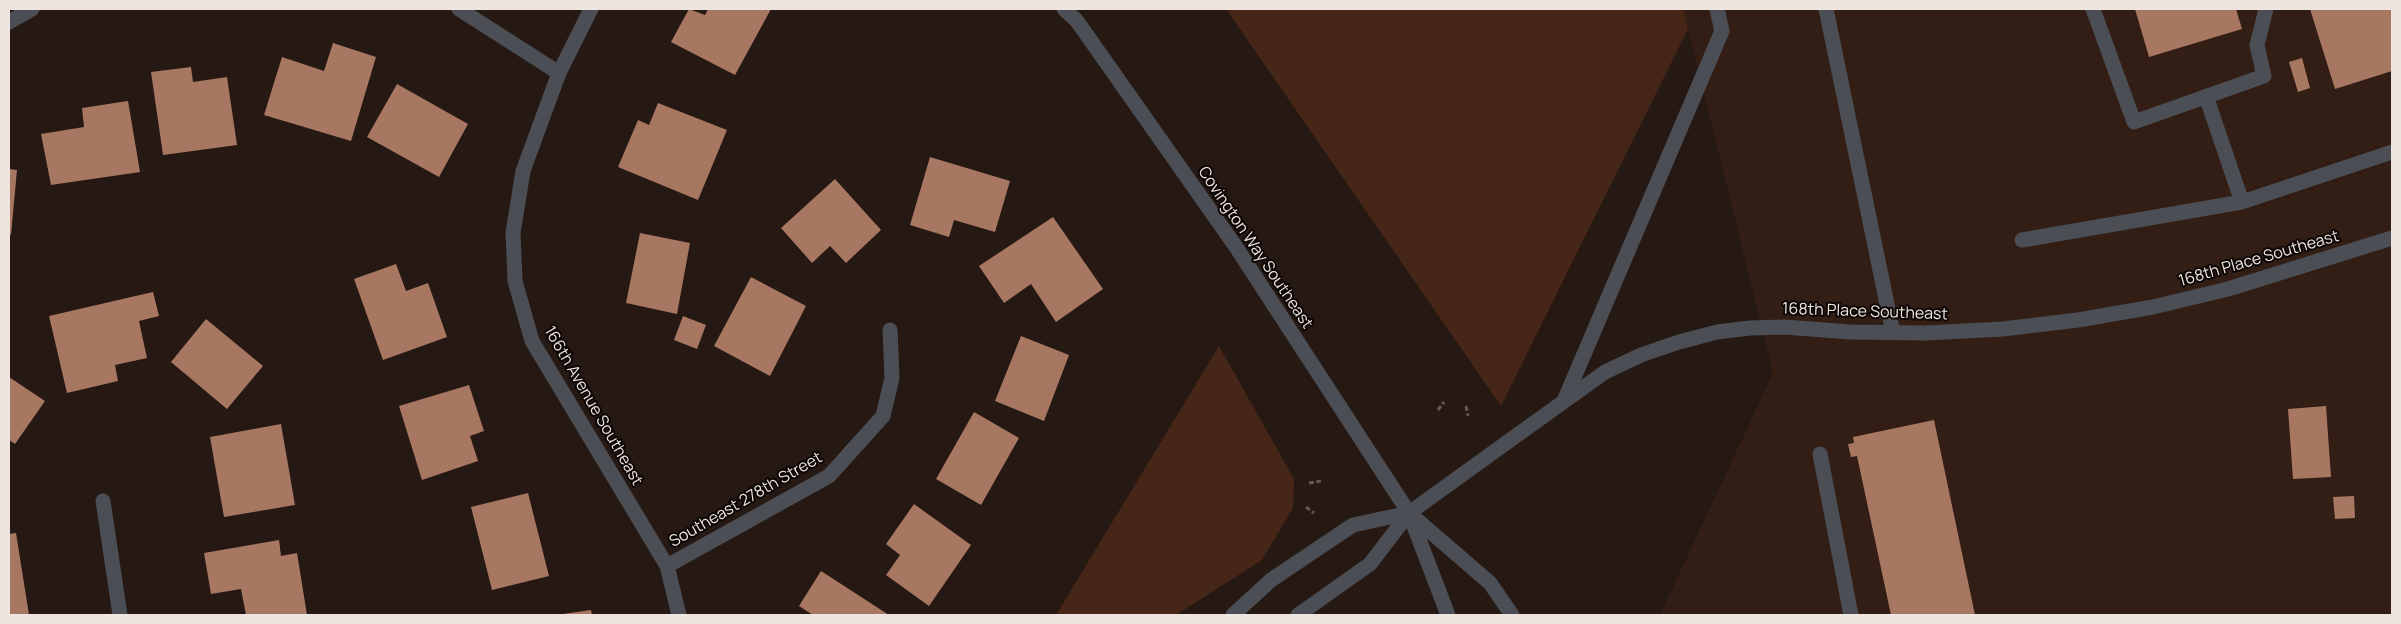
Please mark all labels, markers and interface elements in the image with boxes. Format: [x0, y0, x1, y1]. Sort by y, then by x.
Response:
street label: Covington Way Southeast [1193, 163, 1317, 333]
street label: 168th Place Southeast [2177, 227, 2341, 291]
street label: 168th Place Southeast [1782, 300, 1948, 324]
street label: 166th Avenue Southeast [539, 323, 647, 489]
street label: Southeast 278th Street [666, 448, 826, 552]

